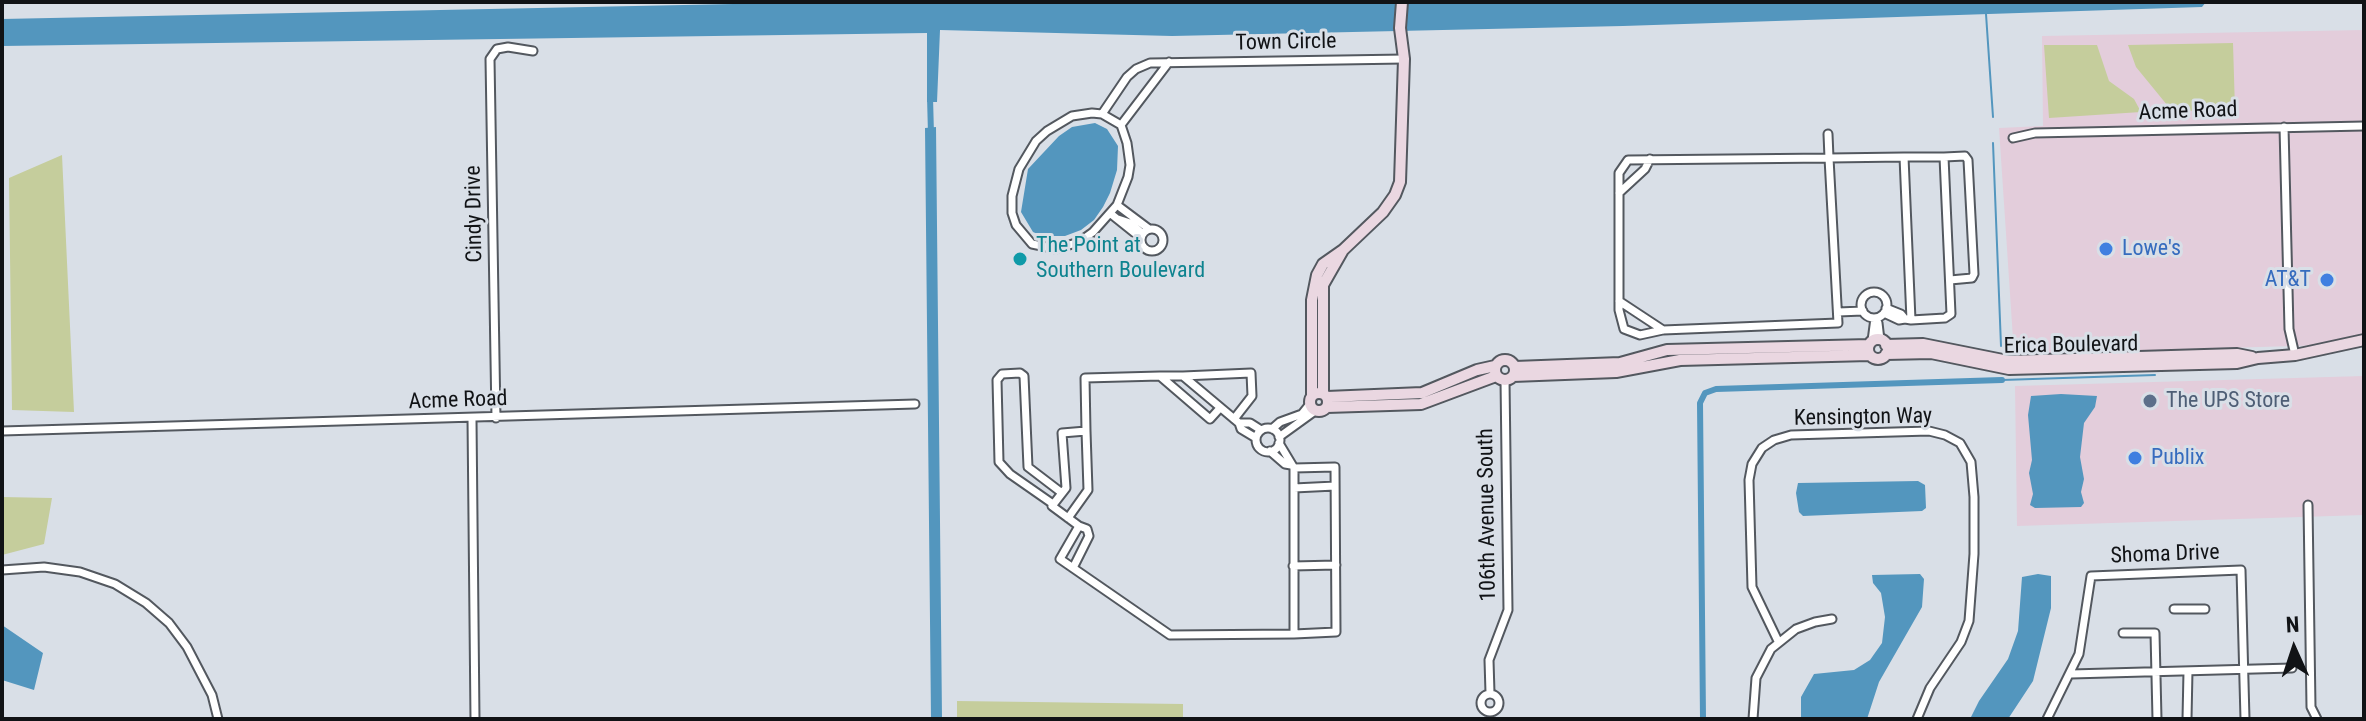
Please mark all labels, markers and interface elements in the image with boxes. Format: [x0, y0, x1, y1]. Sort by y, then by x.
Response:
street label: Town Circle [1235, 29, 1337, 57]
street label: Acme Road [2138, 97, 2238, 127]
street label: Cindy Drive [461, 165, 489, 263]
place label: The Point at Southern Boulevard [1036, 233, 1205, 284]
place label: Lowe's [2122, 236, 2181, 262]
marker: Lowe's [2097, 240, 2115, 258]
marker: The Point at Southern Boulevard [1011, 250, 1029, 268]
place label: AT&T [2265, 267, 2311, 293]
marker: AT&T [2318, 271, 2336, 289]
street label: Erica Boulevard [2004, 332, 2138, 360]
street label: Acme Road [408, 386, 508, 416]
place label: The UPS Store [2166, 388, 2290, 414]
marker: The UPS Store [2141, 392, 2159, 410]
street label: Kensington Way [1794, 404, 1932, 432]
street label: 106th Avenue South [1473, 428, 1503, 602]
place label: Publix [2151, 445, 2204, 471]
marker: Publix [2126, 449, 2144, 467]
street label: Shoma Drive [2110, 540, 2220, 570]
north arrow [2254, 609, 2334, 689]
text: N [2285, 612, 2300, 637]

